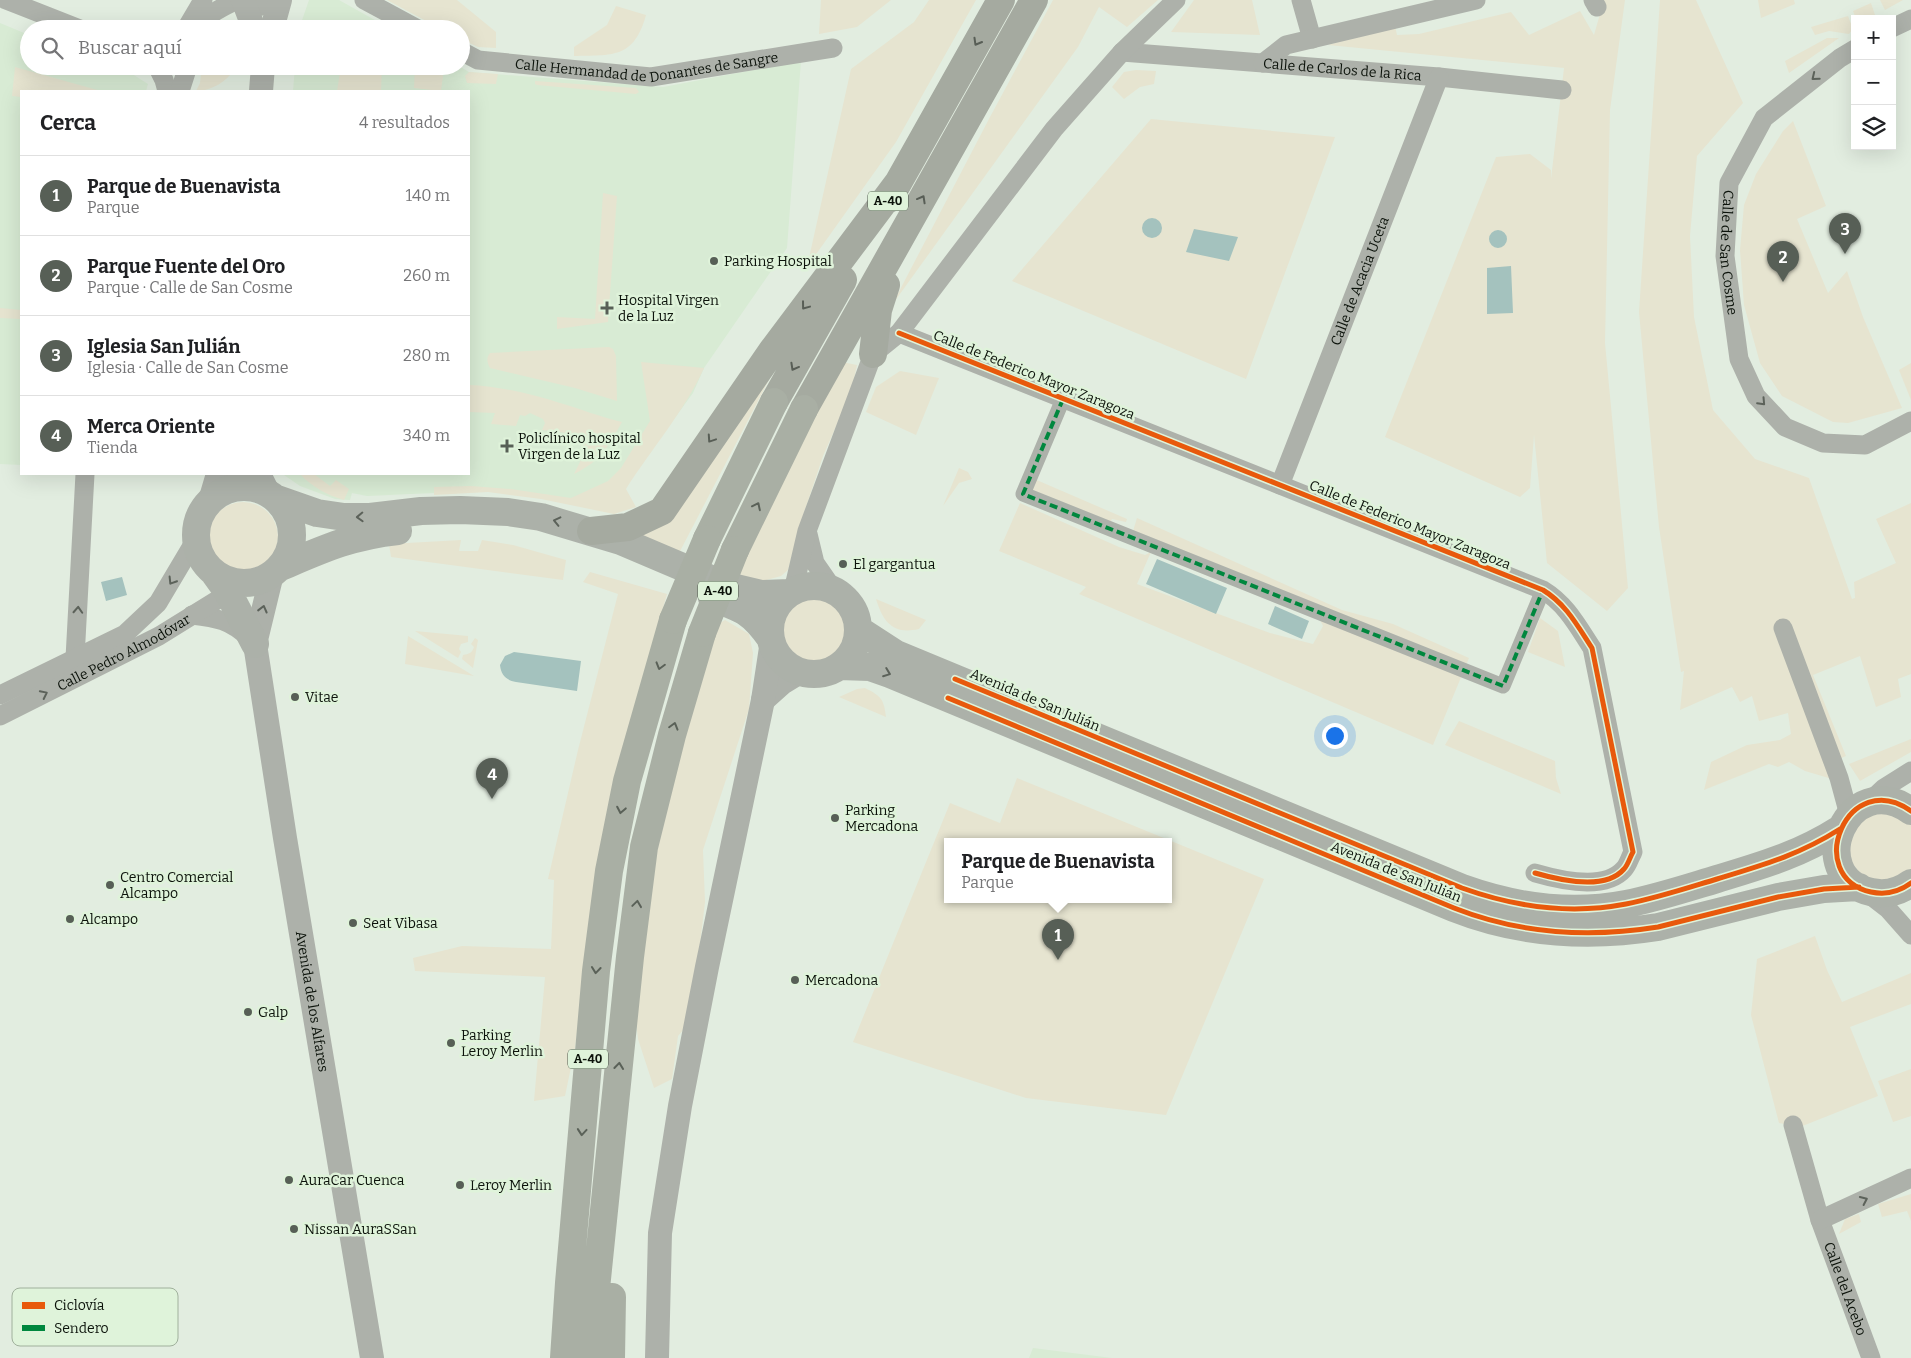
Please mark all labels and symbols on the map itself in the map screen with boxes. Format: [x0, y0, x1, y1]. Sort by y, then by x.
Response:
one-way arrow [974, 37, 984, 46]
street label: Calle Hermandad de Donantes de Sangre [514, 48, 779, 86]
street label: Calle de Carlos de la Rica [1263, 55, 1422, 84]
one-way arrow [1812, 72, 1821, 81]
street label: Calle de San Cosme [1716, 190, 1741, 316]
road number: A-40 [868, 192, 908, 210]
one-way arrow [916, 196, 926, 205]
pin: 3 [1829, 213, 1861, 254]
street label: Calle de Acacia Uceta [1327, 214, 1392, 348]
pin: 2 [1767, 241, 1799, 282]
place label: Parking Hospital [724, 253, 832, 270]
marker: Parking Hospital [708, 255, 720, 267]
place label: Hospital Virgen de la Luz [618, 292, 719, 325]
one-way arrow [802, 300, 811, 310]
marker: Hospital Virgen de la Luz [600, 301, 614, 315]
street label: Calle de Federico Mayor Zaragoza [931, 327, 1138, 423]
one-way arrow [790, 361, 800, 370]
one-way arrow [1756, 396, 1765, 405]
place label: Policlínico hospital Virgen de la Luz [518, 430, 641, 463]
one-way arrow [708, 433, 717, 443]
marker: Policlínico hospital Virgen de la Luz [500, 439, 514, 453]
street label: Calle de Federico Mayor Zaragoza [1307, 477, 1514, 573]
one-way arrow [750, 502, 761, 511]
one-way arrow [356, 512, 364, 522]
one-way arrow [552, 516, 561, 527]
place label: El gargantua [853, 556, 936, 573]
marker: El gargantua [837, 558, 849, 570]
one-way arrow [169, 575, 178, 584]
road number: A-40 [698, 582, 738, 600]
one-way arrow [257, 604, 268, 613]
one-way arrow [73, 606, 84, 614]
street label: Calle Pedro Almodóvar [54, 610, 193, 694]
one-way arrow [655, 662, 665, 670]
street label: Avenida de San Julián [967, 665, 1103, 735]
one-way arrow [882, 666, 891, 677]
place label: Vitae [305, 689, 339, 706]
one-way arrow [39, 690, 48, 700]
marker: Vitae [289, 691, 301, 703]
one-way arrow [669, 722, 679, 730]
your location [1322, 723, 1348, 749]
pin: 4 [476, 758, 508, 799]
place label: Parking Mercadona [845, 802, 919, 835]
one-way arrow [616, 805, 627, 814]
marker: Parking Mercadona [829, 812, 841, 824]
street label: Avenida de San Julián [1328, 838, 1464, 906]
place label: Centro Comercial Alcampo [120, 869, 233, 902]
marker: Centro Comercial Alcampo [104, 879, 116, 891]
one-way arrow [631, 900, 642, 908]
place label: Alcampo [80, 911, 138, 928]
marker: Alcampo [64, 913, 76, 925]
place label: Seat Vibasa [363, 915, 438, 932]
marker: Seat Vibasa [347, 917, 359, 929]
pin: 1 [1042, 919, 1074, 960]
street label: Avenida de los Alfares [292, 930, 332, 1073]
one-way arrow [591, 966, 602, 974]
place label: Mercadona [805, 972, 879, 989]
marker: Mercadona [789, 974, 801, 986]
place label: Galp [258, 1004, 288, 1021]
marker: Galp [242, 1006, 254, 1018]
place label: Parking Leroy Merlin [461, 1027, 543, 1060]
marker: Parking Leroy Merlin [445, 1037, 457, 1049]
road number: A-40 [568, 1050, 608, 1068]
one-way arrow [613, 1061, 624, 1069]
one-way arrow [576, 1128, 587, 1136]
place label: AuraCar Cuenca [299, 1172, 405, 1189]
marker: AuraCar Cuenca [283, 1174, 295, 1186]
place label: Leroy Merlin [470, 1177, 552, 1194]
marker: Leroy Merlin [454, 1179, 466, 1191]
one-way arrow [1859, 1195, 1868, 1206]
place label: Nissan AuraSSan [304, 1221, 417, 1238]
marker: Nissan AuraSSan [288, 1223, 300, 1235]
street label: Calle del Acebo [1820, 1240, 1870, 1338]
legend [12, 1288, 178, 1346]
text: Ciclovía [54, 1297, 105, 1314]
text: Sendero [54, 1320, 109, 1337]

